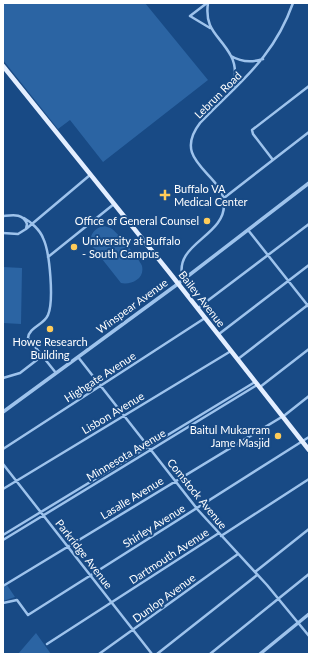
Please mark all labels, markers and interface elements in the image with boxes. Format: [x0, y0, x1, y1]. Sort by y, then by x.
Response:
street label: Lebrun Road [192, 69, 244, 121]
place label: Buffalo VA Medical Center [174, 182, 248, 208]
marker: Buffalo VA Medical Center [159, 189, 171, 201]
place label: Office of General Counsel [75, 214, 199, 227]
marker: Office of General Counsel [202, 216, 212, 226]
place label: University at Buffalo - South Campus [82, 234, 180, 260]
marker: University at Buffalo - South Campus [69, 242, 79, 252]
street label: Bailey Avenue [176, 268, 228, 329]
street label: Winspear Avenue [94, 275, 170, 336]
marker: Howe Research Building [45, 324, 55, 334]
place label: Howe Research Building [12, 335, 88, 361]
street label: Highgate Avenue [62, 349, 138, 405]
street label: Lisbon Avenue [79, 389, 146, 436]
place label: Baitul Mukarram Jame Masjid [190, 423, 270, 449]
street label: Minnesota Avenue [84, 426, 168, 483]
marker: Baitul Mukarram Jame Masjid [273, 431, 283, 441]
street label: Comstock Avenue [165, 456, 230, 532]
street label: Lasalle Avenue [98, 474, 166, 521]
street label: Shirley Avenue [120, 501, 188, 550]
street label: Parkridge Avenue [53, 516, 116, 591]
street label: Dartmouth Avenue [127, 525, 211, 586]
street label: Dunlop Avenue [130, 570, 198, 625]

